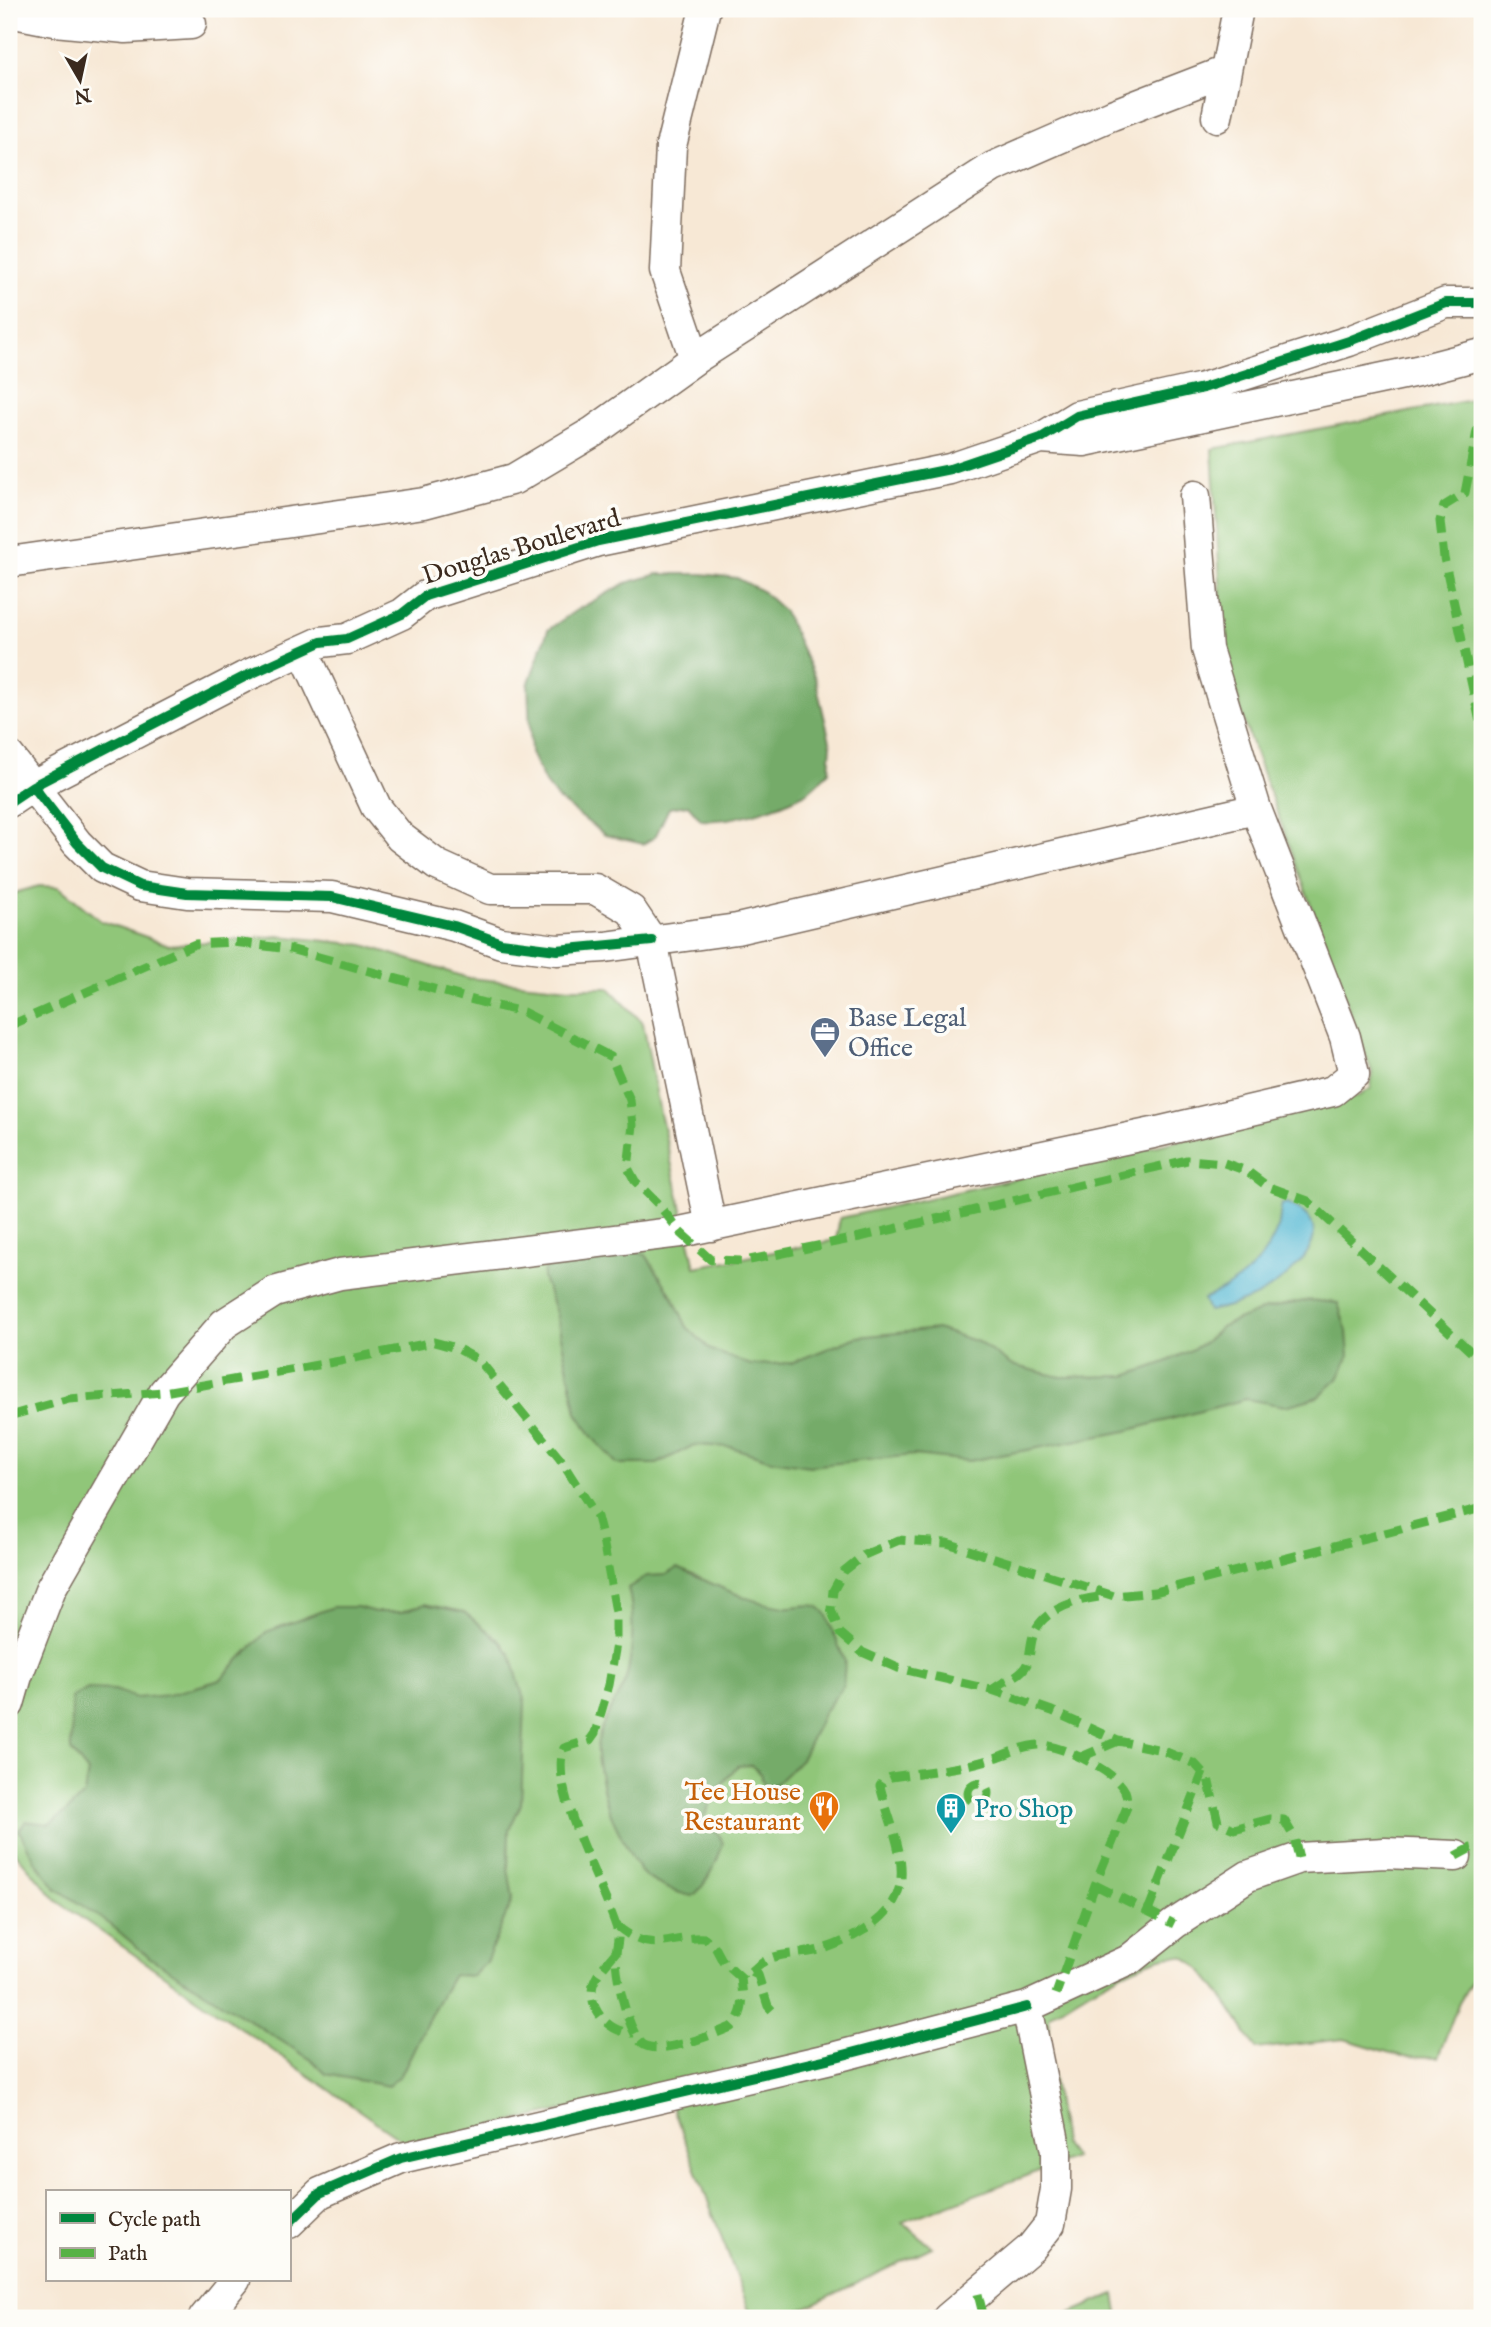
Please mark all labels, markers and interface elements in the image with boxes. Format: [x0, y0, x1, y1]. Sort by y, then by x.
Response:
north arrow [46, 46, 116, 116]
text: N [72, 82, 93, 108]
street label: Douglas Boulevard [419, 502, 624, 593]
place label: Base Legal Office [848, 1002, 967, 1065]
office icon: Base Legal Office [808, 1015, 842, 1059]
place label: Tee House Restaurant [683, 1776, 801, 1839]
restaurant icon: Tee House Restaurant [807, 1789, 841, 1833]
building icon: Pro Shop [934, 1791, 968, 1835]
place label: Pro Shop [974, 1793, 1073, 1826]
legend [46, 2190, 290, 2282]
text: Cycle path [108, 2207, 201, 2234]
text: Path [108, 2241, 147, 2268]

